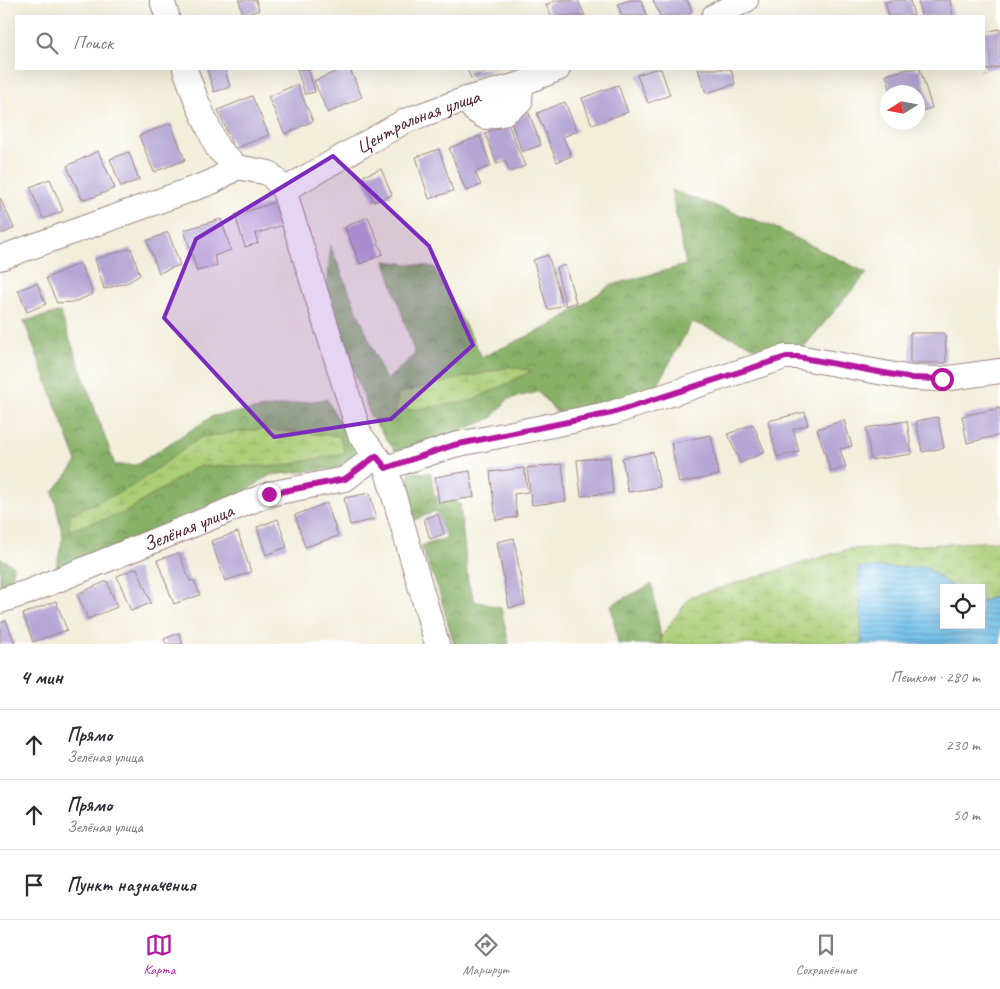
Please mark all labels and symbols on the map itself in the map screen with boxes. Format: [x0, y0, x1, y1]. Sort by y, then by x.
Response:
street label: Центральная улица [351, 83, 484, 159]
north arrow [880, 85, 925, 130]
route start [931, 368, 954, 391]
route end [258, 483, 281, 506]
street label: Зелёная улица [139, 497, 238, 556]

